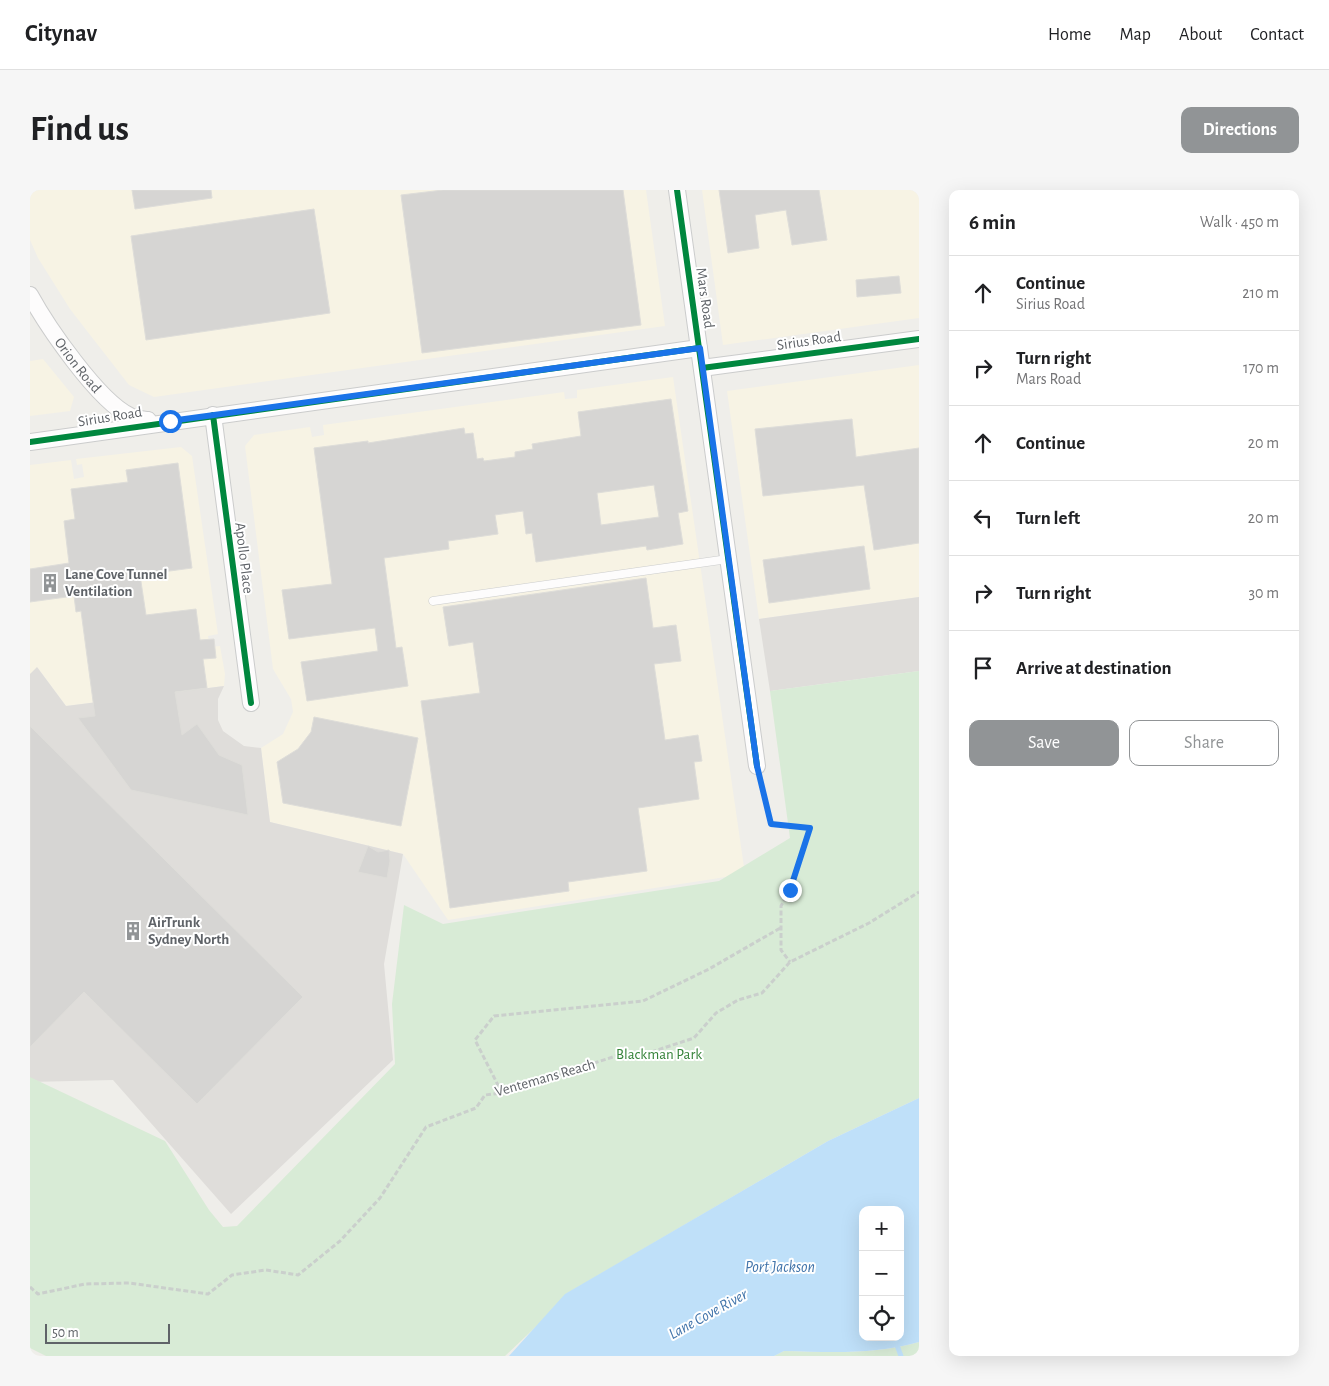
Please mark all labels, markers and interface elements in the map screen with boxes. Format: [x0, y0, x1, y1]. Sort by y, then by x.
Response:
text: Citynav [25, 22, 97, 46]
text: Home [1048, 26, 1091, 44]
text: Map [1119, 26, 1151, 44]
text: About [1179, 26, 1222, 44]
text: Contact [1250, 26, 1304, 44]
button: Directions [1181, 107, 1299, 153]
text: Find us [30, 112, 129, 147]
text: 6 min [969, 212, 1016, 233]
text: Walk · 450 m [1200, 214, 1279, 230]
street label: Mars Road [693, 267, 717, 330]
text: Continue [1016, 274, 1085, 293]
icon: ahead [969, 279, 997, 307]
text: 210 m [1242, 285, 1279, 301]
text: Sirius Road [1016, 296, 1085, 312]
street label: Sirius Road [776, 329, 842, 353]
street label: Orion Road [52, 335, 104, 396]
text: Turn right [1016, 349, 1091, 368]
icon: right [969, 354, 997, 382]
text: 170 m [1243, 360, 1279, 376]
text: Mars Road [1016, 371, 1081, 387]
street label: Sirius Road [77, 404, 143, 429]
route start [159, 410, 182, 433]
icon: ahead [969, 429, 997, 457]
text: Continue [1016, 434, 1085, 453]
text: 20 m [1248, 435, 1279, 451]
icon: left [969, 504, 997, 532]
text: Turn left [1016, 509, 1080, 528]
text: 20 m [1248, 510, 1279, 526]
street label: Apollo Place [232, 521, 256, 595]
place label: Lane Cove Tunnel Ventilation [65, 567, 168, 599]
building icon: Lane Cove Tunnel Ventilation [39, 572, 61, 594]
icon: right [969, 579, 997, 607]
text: Turn right [1016, 584, 1091, 603]
text: 30 m [1249, 585, 1279, 601]
icon: arrive [969, 654, 997, 682]
text: Arrive at destination [1016, 659, 1172, 678]
button: Save [969, 720, 1119, 766]
button: Share [1129, 720, 1279, 766]
route end [779, 879, 802, 902]
place label: AirTrunk Sydney North [148, 915, 229, 947]
building icon: AirTrunk Sydney North [122, 920, 144, 942]
park label: Blackman Park [616, 1047, 702, 1062]
street label: Ventemans Reach [493, 1057, 597, 1099]
map controls [859, 1206, 904, 1341]
button: + [859, 1206, 904, 1251]
button: − [859, 1251, 904, 1296]
water label: Port Jackson [745, 1259, 815, 1275]
water label: Lane Cove River [666, 1285, 751, 1342]
button: locate [859, 1296, 904, 1341]
scale bar [45, 1321, 170, 1344]
text: 50 m [52, 1326, 79, 1340]

